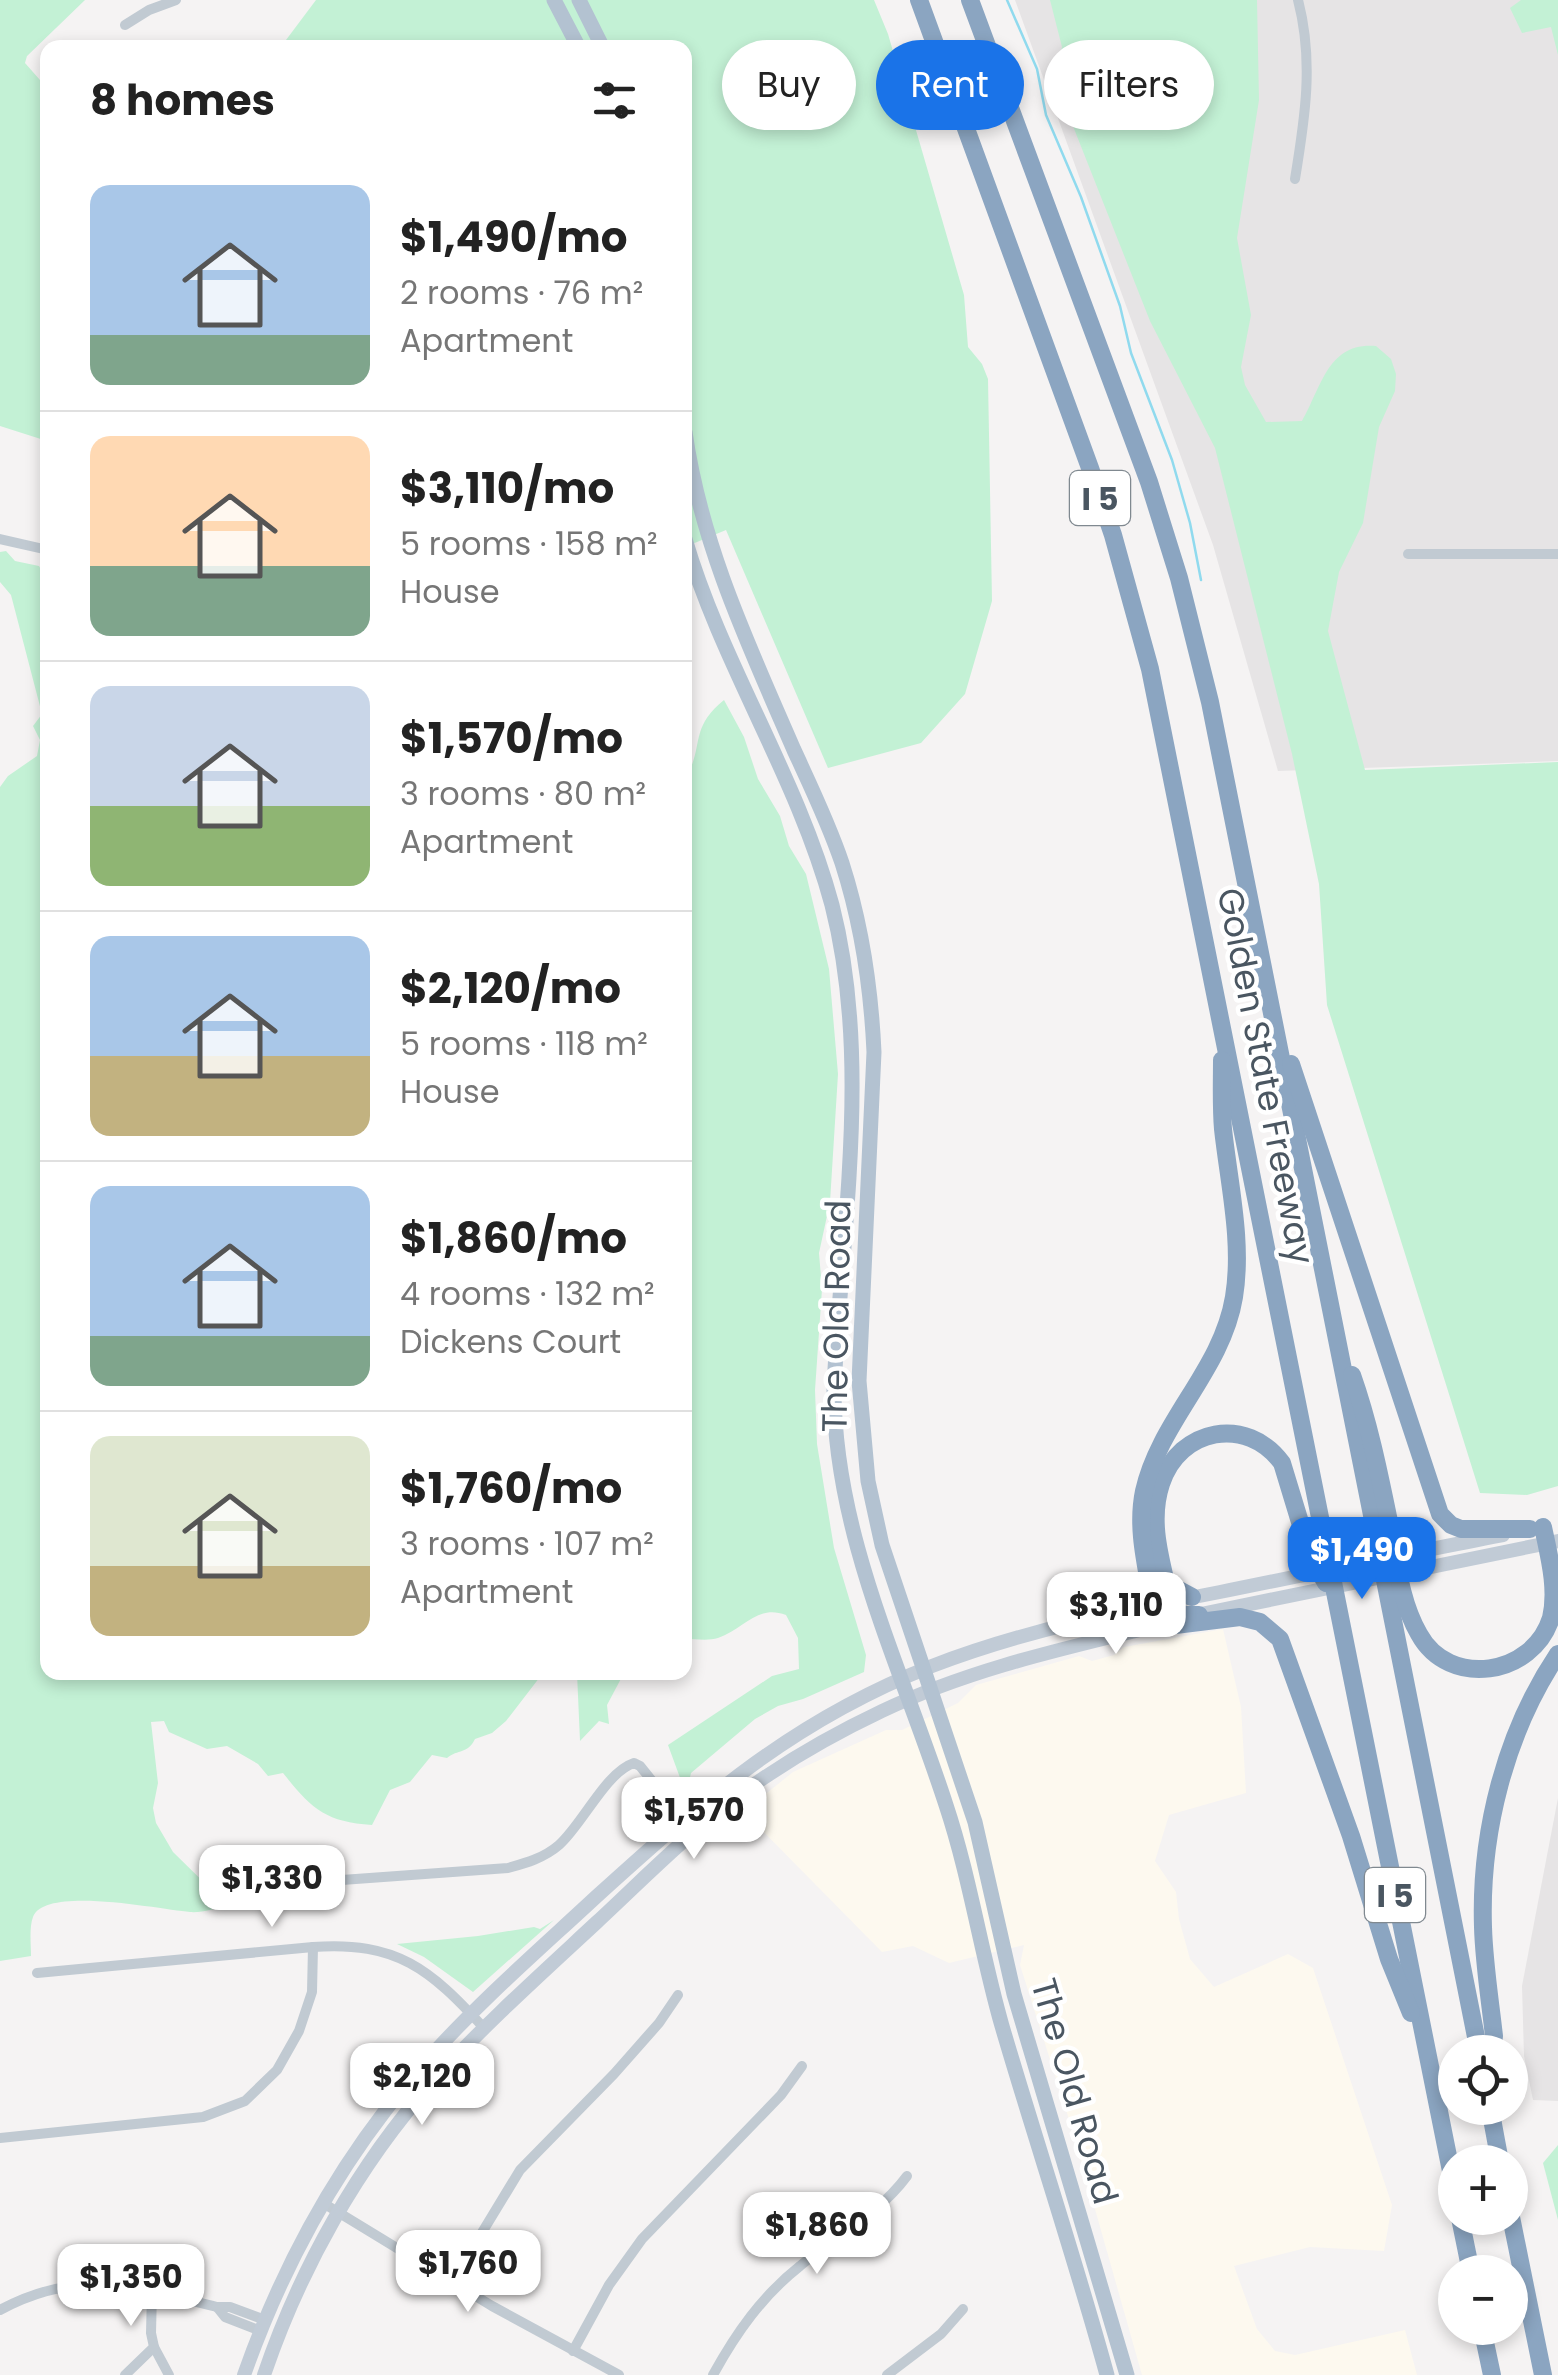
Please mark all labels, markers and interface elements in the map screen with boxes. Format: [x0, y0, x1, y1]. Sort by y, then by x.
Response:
chip: Buy [722, 40, 856, 130]
chip: Rent [876, 40, 1024, 130]
chip: Filters [1044, 40, 1214, 130]
text: 8 homes [90, 71, 275, 130]
icon: filters [587, 73, 642, 128]
text: $1,490/mo [400, 208, 627, 267]
icon: home [170, 225, 290, 345]
text: 2 rooms · 76 m² [400, 270, 643, 315]
text: Apartment [400, 318, 573, 363]
text: $3,110/mo [400, 459, 614, 518]
road number: I 5 [1070, 471, 1130, 525]
icon: home [170, 476, 290, 596]
text: 5 rooms · 158 m² [400, 521, 658, 566]
text: House [400, 569, 500, 614]
text: $1,570/mo [400, 709, 623, 768]
icon: home [170, 726, 290, 846]
text: 3 rooms · 80 m² [400, 771, 646, 816]
text: Apartment [400, 819, 573, 864]
street label: Golden State Freeway [1205, 884, 1327, 1269]
text: $2,120/mo [400, 959, 621, 1018]
icon: home [170, 976, 290, 1096]
text: 5 rooms · 118 m² [400, 1021, 648, 1066]
text: House [400, 1069, 500, 1114]
street label: The Old Road [809, 1199, 863, 1433]
text: $1,860/mo [400, 1209, 627, 1268]
icon: home [170, 1226, 290, 1346]
text: 4 rooms · 132 m² [400, 1271, 655, 1316]
text: Dickens Court [400, 1319, 621, 1364]
text: $1,760/mo [400, 1459, 622, 1518]
icon: home [170, 1476, 290, 1596]
pin: $1,490 [1281, 1517, 1443, 1602]
text: 3 rooms · 107 m² [400, 1521, 654, 1566]
text: $1,490 [1310, 1527, 1414, 1572]
text: Apartment [400, 1569, 573, 1614]
pin: $3,110 [1035, 1572, 1197, 1657]
text: $3,110 [1069, 1582, 1163, 1627]
pin: $1,570 [613, 1777, 775, 1862]
text: $1,570 [643, 1787, 745, 1832]
pin: $1,330 [191, 1845, 353, 1930]
text: $1,330 [221, 1855, 323, 1900]
road number: I 5 [1365, 1868, 1425, 1922]
street label: The Old Road [1019, 1972, 1131, 2210]
map controls [1438, 2035, 1528, 2345]
button: locate [1438, 2035, 1528, 2125]
pin: $2,120 [341, 2043, 503, 2128]
text: $2,120 [372, 2053, 472, 2098]
button: + [1438, 2145, 1528, 2235]
pin: $1,860 [736, 2192, 898, 2277]
text: $1,860 [765, 2202, 869, 2247]
pin: $1,760 [387, 2230, 549, 2315]
text: $1,760 [418, 2240, 518, 2285]
pin: $1,350 [50, 2244, 212, 2329]
text: $1,350 [79, 2254, 183, 2299]
button: − [1438, 2255, 1528, 2345]

